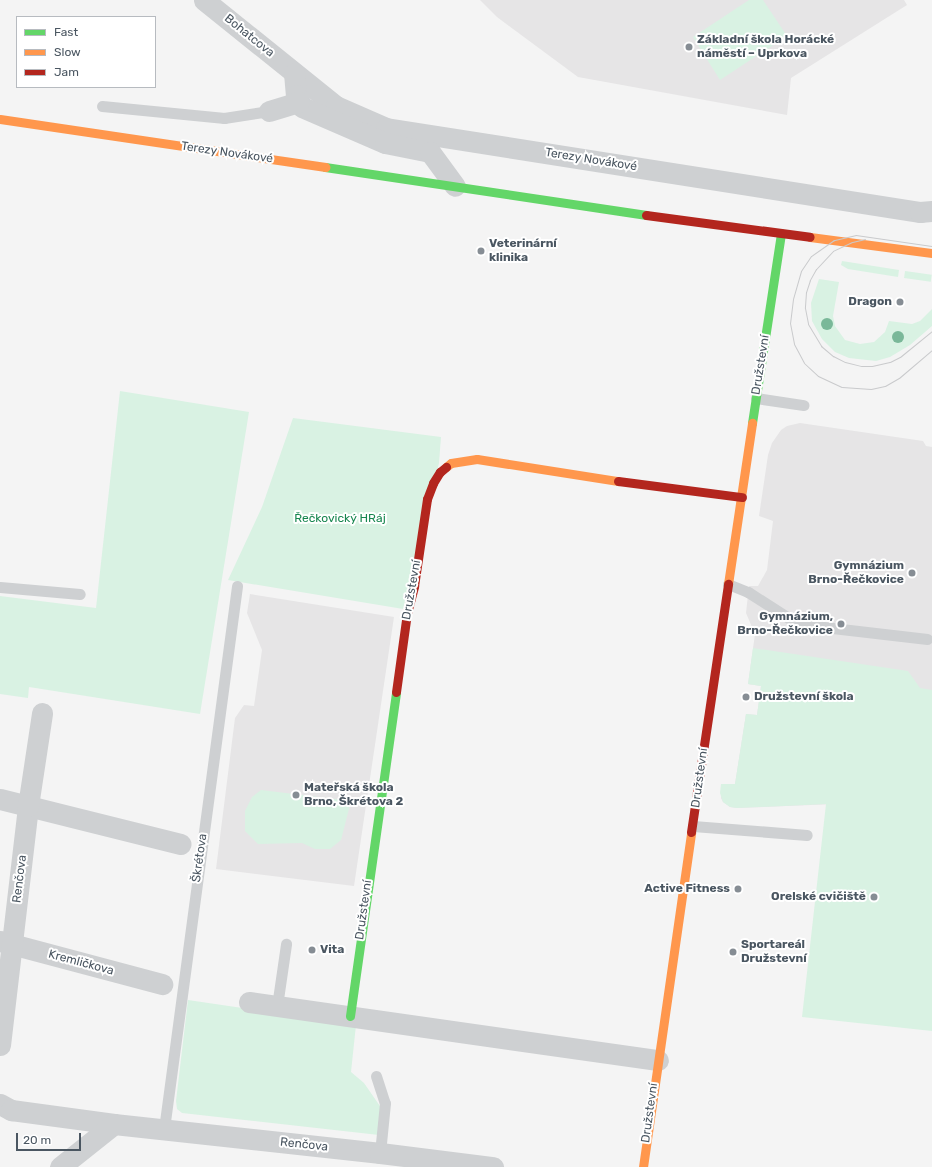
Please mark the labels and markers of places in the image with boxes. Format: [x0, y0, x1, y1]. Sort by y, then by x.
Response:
place label: Základní škola Horácké náměstí – Uprkova [697, 33, 834, 61]
marker: Základní škola Horácké náměstí – Uprkova [684, 42, 694, 52]
place label: Veterinární klinika [489, 237, 557, 265]
marker: Veterinární klinika [476, 246, 486, 256]
place label: Dragon [848, 295, 892, 309]
marker: Dragon [895, 297, 905, 307]
place label: Gymnázium Brno-Řečkovice [808, 559, 904, 587]
marker: Gymnázium Brno-Řečkovice [907, 568, 917, 578]
place label: Gymnázium, Brno-Řečkovice [737, 610, 833, 638]
marker: Gymnázium, Brno-Řečkovice [836, 619, 846, 629]
place label: Družstevní škola [754, 690, 854, 704]
marker: Družstevní škola [741, 692, 751, 702]
place label: Mateřská škola Brno, Škrétova 2 [304, 781, 403, 809]
marker: Mateřská škola Brno, Škrétova 2 [291, 790, 301, 800]
place label: Active Fitness [644, 882, 730, 896]
marker: Active Fitness [733, 884, 743, 894]
place label: Orelské cvičiště [771, 890, 866, 904]
marker: Orelské cvičiště [869, 892, 879, 902]
place label: Sportareál Družstevní [741, 938, 807, 966]
place label: Vita [320, 943, 344, 957]
marker: Vita [307, 945, 317, 955]
marker: Sportareál Družstevní [728, 947, 738, 957]

